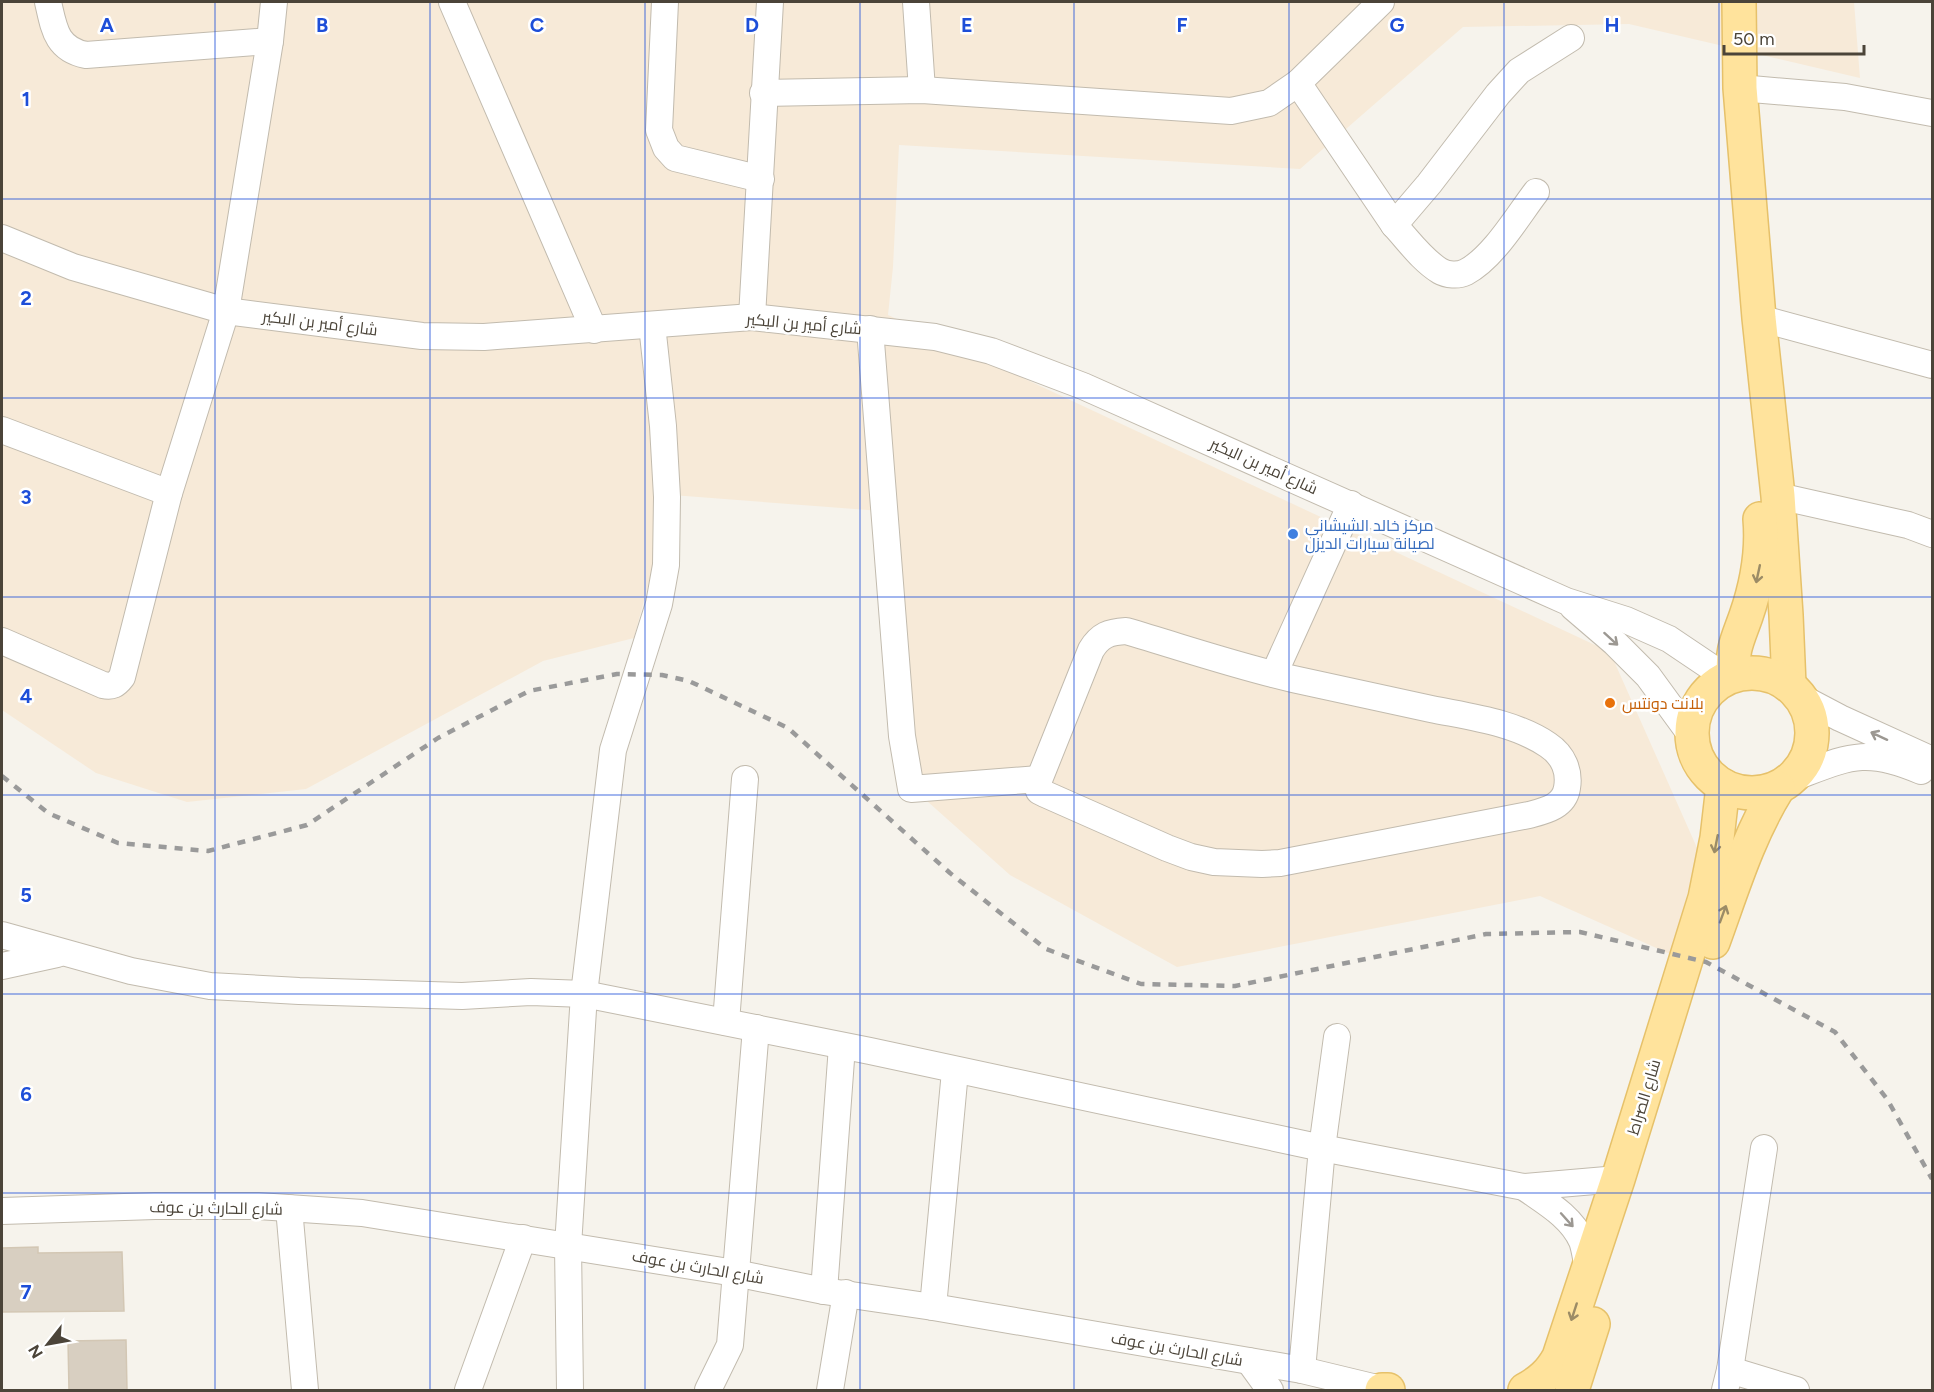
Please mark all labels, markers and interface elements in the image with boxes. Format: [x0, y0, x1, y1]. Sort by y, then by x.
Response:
text: A [100, 13, 115, 37]
text: B [316, 13, 328, 37]
text: C [530, 13, 544, 37]
text: D [745, 13, 759, 37]
text: E [961, 13, 973, 37]
text: F [1176, 13, 1188, 37]
text: G [1390, 13, 1405, 37]
text: H [1605, 13, 1620, 37]
scale bar [1724, 18, 1864, 56]
text: 50 m [1733, 28, 1775, 50]
text: 1 [22, 87, 30, 111]
text: 2 [20, 286, 32, 310]
street label: شارع أمير بن البكير [260, 306, 379, 341]
street label: شارع أمير بن البكير [744, 309, 863, 341]
street label: شارع أمير بن البكير [1206, 433, 1321, 500]
text: 3 [20, 485, 32, 509]
place label: مركز خالد الشيشاني لصيانة سيارات الديزل [1305, 516, 1435, 554]
marker: مركز خالد الشيشاني لصيانة سيارات الديزل [1286, 527, 1300, 541]
one-way arrow [1751, 564, 1763, 583]
one-way arrow [1603, 632, 1618, 646]
text: 4 [20, 684, 33, 708]
place label: بلانت دونتس [1622, 694, 1704, 714]
marker: بلانت دونتس [1603, 696, 1617, 710]
one-way arrow [1871, 729, 1889, 741]
one-way arrow [1710, 834, 1721, 854]
text: 5 [20, 883, 32, 907]
one-way arrow [1719, 906, 1730, 924]
street label: شارع الصراط [1623, 1057, 1666, 1138]
text: 6 [20, 1082, 32, 1106]
street label: شارع الحارث بن عوف [149, 1197, 283, 1221]
one-way arrow [1560, 1212, 1574, 1227]
street label: شارع الحارث بن عوف [630, 1246, 765, 1290]
text: 7 [20, 1280, 32, 1304]
one-way arrow [1567, 1302, 1578, 1321]
north arrow [18, 1314, 78, 1374]
street label: شارع الحارث بن عوف [1109, 1328, 1244, 1372]
text: N [24, 1341, 47, 1362]

